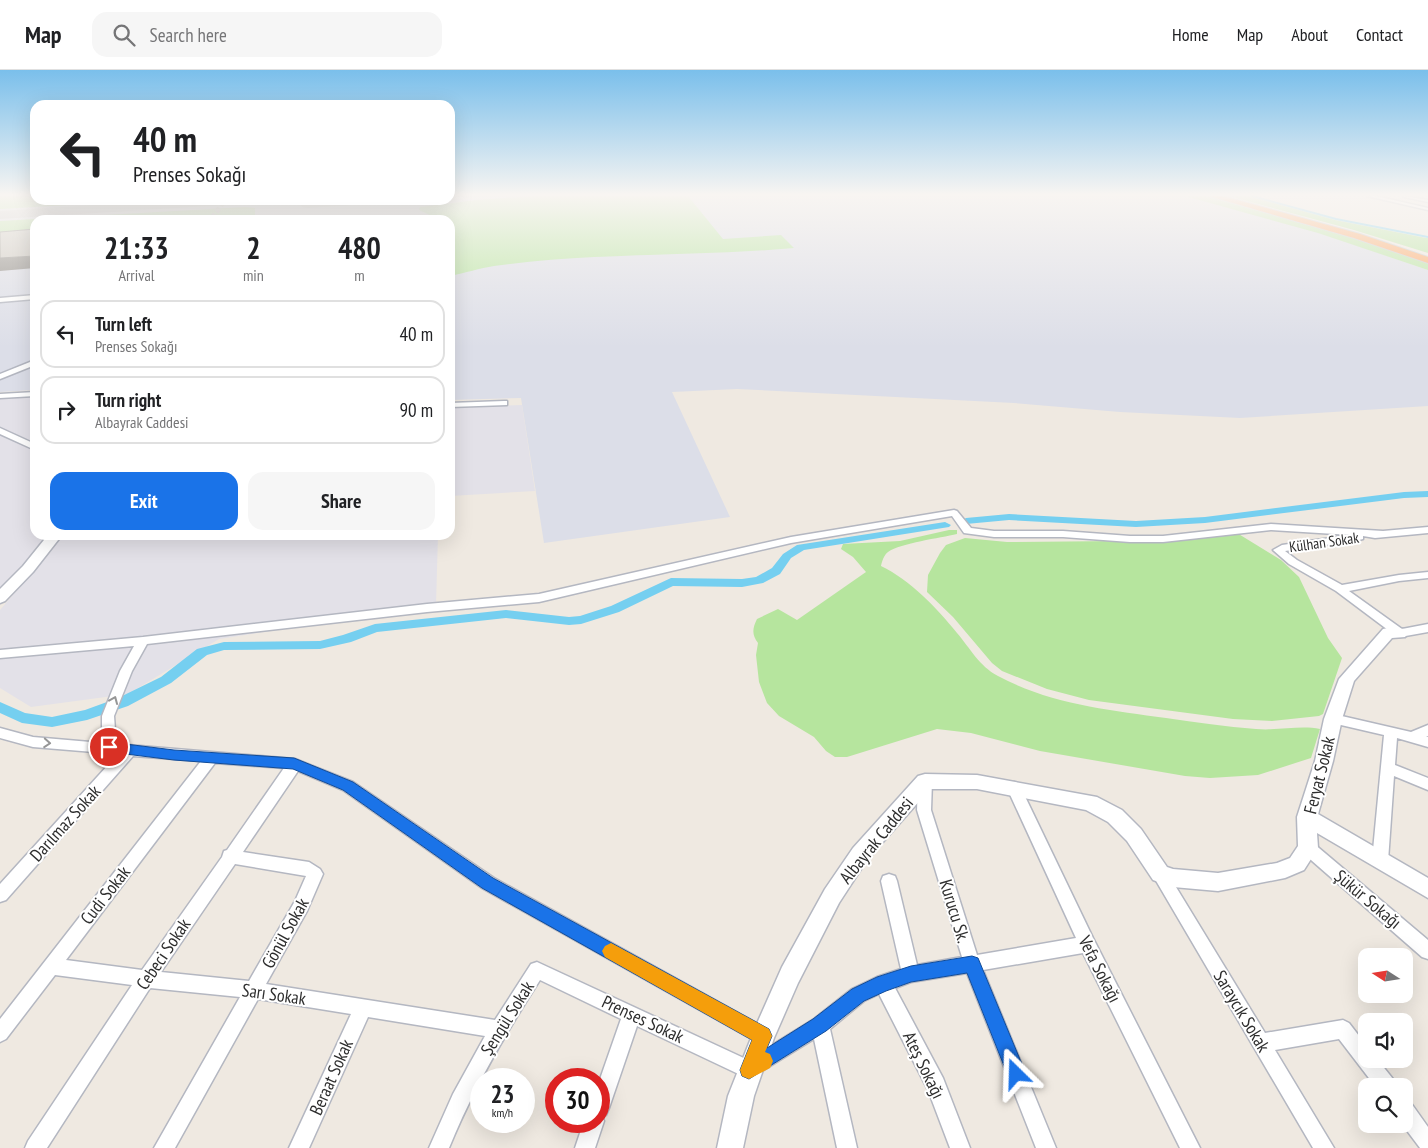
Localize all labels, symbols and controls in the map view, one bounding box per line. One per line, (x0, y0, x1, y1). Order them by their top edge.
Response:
search box (92, 12, 442, 57)
text: Map (25, 19, 62, 50)
icon: search (110, 21, 138, 49)
text: Search here (150, 23, 227, 47)
text: Home (1172, 23, 1209, 46)
text: Map (1237, 23, 1263, 46)
text: About (1291, 23, 1328, 46)
text: Contact (1356, 23, 1403, 46)
text: 40 m (133, 116, 197, 162)
icon: left (50, 120, 115, 185)
text: Prenses Sokağı (133, 160, 246, 188)
text: 21:33 (104, 228, 169, 267)
text: 2 (246, 228, 261, 267)
text: 480 (338, 228, 381, 267)
text: Arrival (118, 265, 155, 285)
text: min (243, 265, 264, 285)
text: m (354, 265, 365, 285)
text: Turn left (95, 312, 152, 336)
icon: left (52, 320, 80, 348)
text: 40 m (400, 322, 433, 346)
text: Prenses Sokağı (95, 336, 177, 356)
text: Turn right (95, 388, 161, 412)
icon: right (52, 396, 80, 424)
text: 90 m (400, 398, 433, 422)
text: Albayrak Caddesi (95, 412, 189, 432)
button: Exit (50, 472, 238, 530)
button: Share (248, 472, 435, 530)
street label: Külhan Sokak (1288, 528, 1360, 556)
one-way arrow (108, 696, 119, 705)
pin (88, 726, 130, 768)
icon: arrive (95, 733, 123, 761)
street label: Feryat Sokak (1298, 734, 1340, 816)
one-way arrow (44, 737, 52, 748)
street label: Darılmaz Sokak (25, 780, 105, 866)
street label: Albayrak Caddesi (834, 792, 918, 888)
street label: Cudi Sokak (75, 861, 135, 929)
street label: Şükür Sokağı (1330, 864, 1406, 934)
street label: Kurucu Sk. (935, 877, 975, 945)
street label: Gönül Sokak (256, 894, 314, 972)
street label: Cebeci Sokak (131, 914, 195, 994)
street label: Vefa Sokağı (1073, 931, 1127, 1006)
north arrow (1358, 948, 1412, 1002)
map controls (1358, 948, 1413, 1133)
street label: Saraycık Sokak (1209, 966, 1275, 1056)
street label: Şengül Sokak (475, 977, 539, 1059)
street label: Sarı Sokak (241, 978, 307, 1010)
street label: Prenses Sokak (598, 990, 688, 1048)
button: sound (1358, 1013, 1413, 1068)
street label: Ateş Sokağı (898, 1028, 950, 1102)
street label: Beraat Sokak (304, 1035, 358, 1119)
position arrow (989, 1047, 1041, 1099)
speed limit sign: 30 (545, 1068, 610, 1133)
text: 23 (491, 1078, 514, 1110)
button: search (1358, 1078, 1413, 1133)
text: km/h (492, 1105, 513, 1120)

